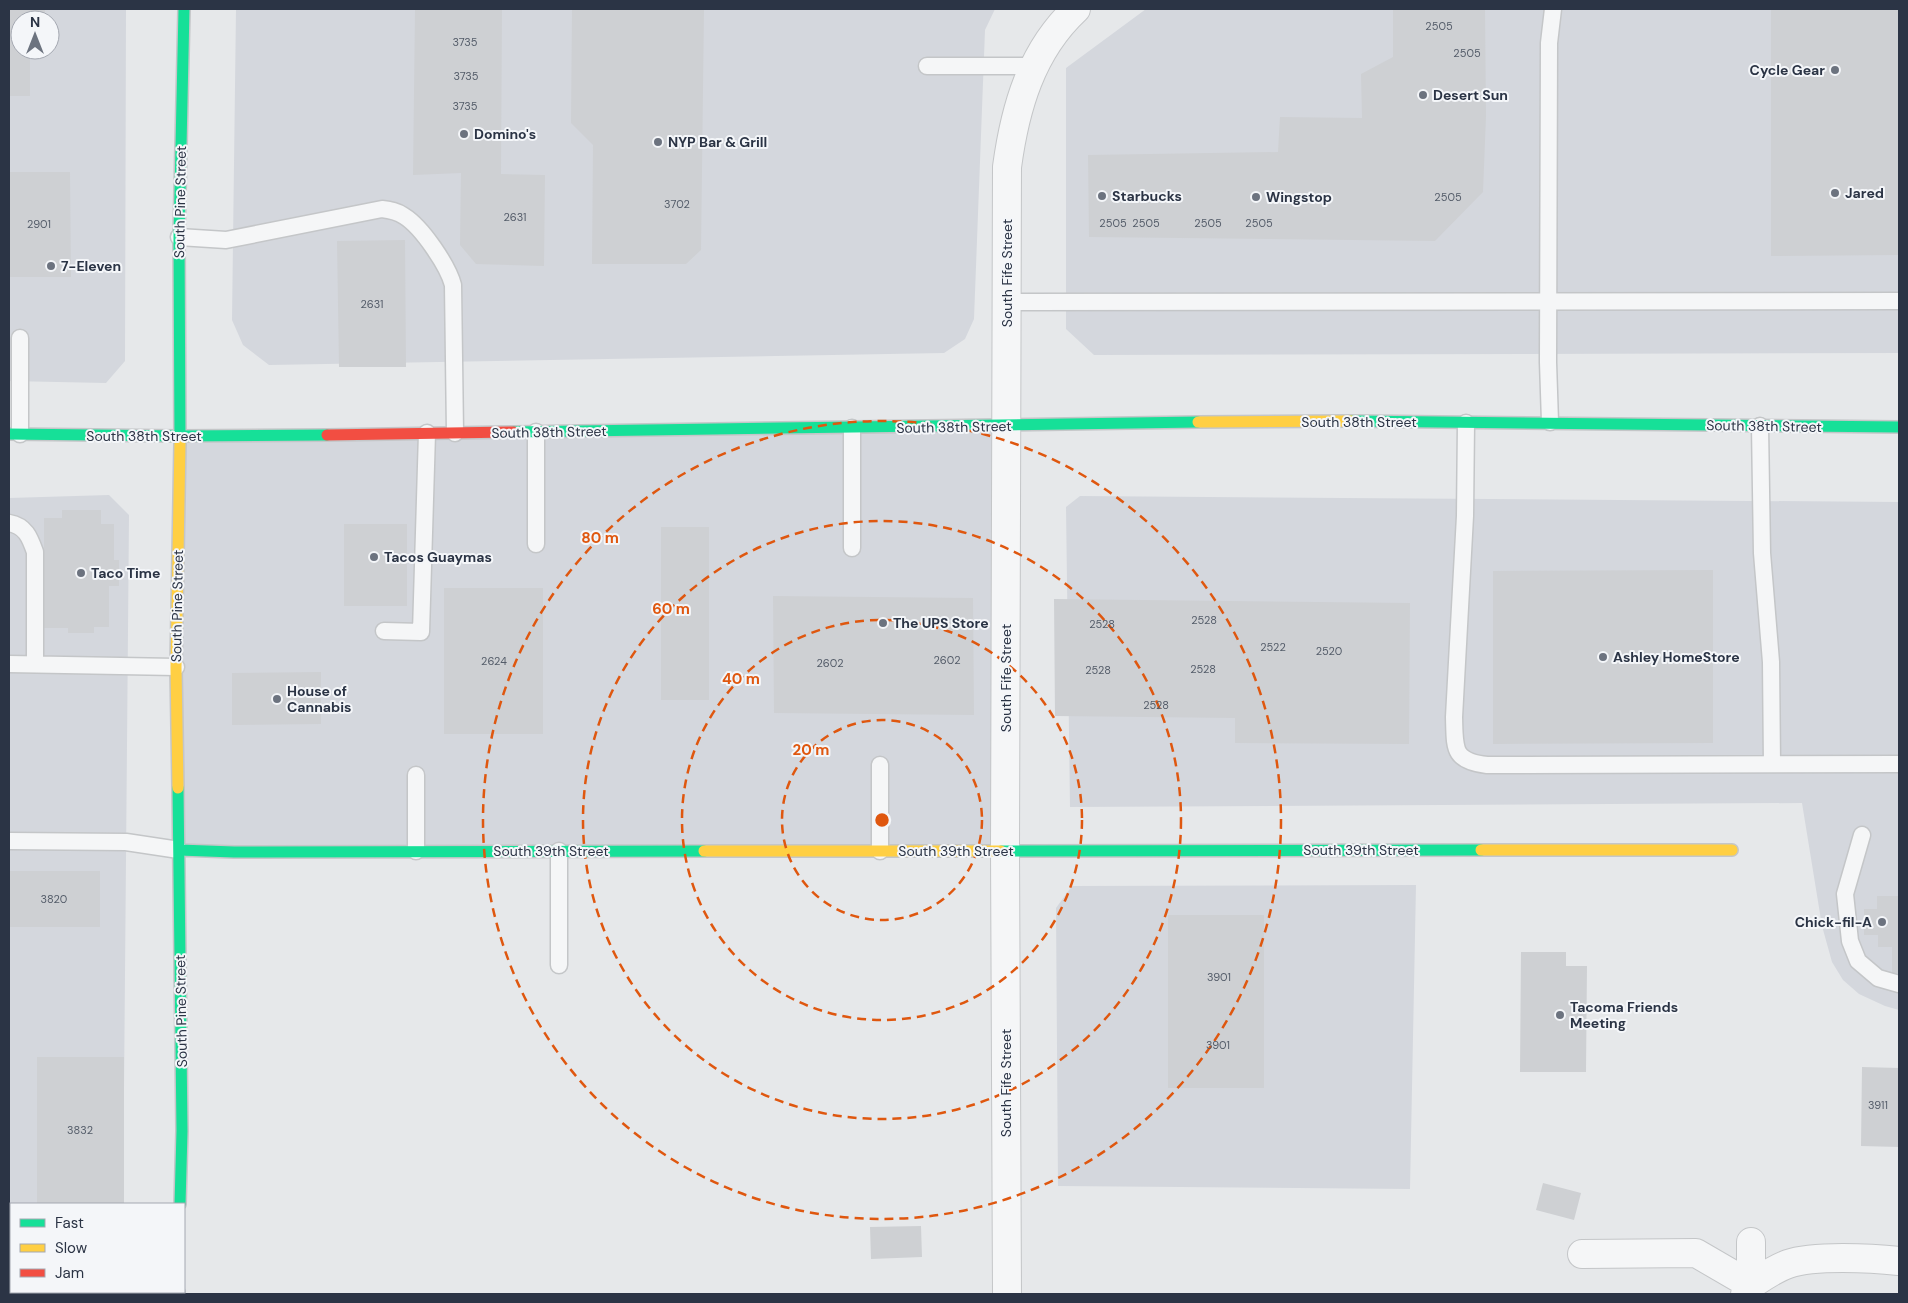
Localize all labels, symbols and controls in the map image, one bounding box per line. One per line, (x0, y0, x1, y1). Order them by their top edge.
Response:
north arrow (10, 10, 60, 60)
text: N (30, 13, 40, 31)
house number: 2505 (1425, 19, 1453, 33)
house number: 3735 (452, 35, 478, 49)
house number: 2505 (1453, 46, 1481, 60)
place label: Cycle Gear (1750, 61, 1825, 79)
marker: Cycle Gear (1829, 64, 1841, 76)
house number: 3735 (453, 69, 479, 83)
place label: Desert Sun (1433, 86, 1508, 104)
marker: Desert Sun (1417, 89, 1429, 101)
house number: 3735 (452, 99, 478, 113)
place label: Domino's (474, 125, 536, 143)
marker: Domino's (458, 128, 470, 140)
place label: NYP Bar & Grill (668, 133, 767, 151)
marker: NYP Bar & Grill (652, 136, 664, 148)
street label: South Pine Street (170, 146, 190, 258)
place label: Jared (1845, 184, 1884, 202)
place label: Starbucks (1112, 187, 1182, 205)
marker: Jared (1829, 187, 1841, 199)
place label: Wingstop (1266, 188, 1332, 206)
marker: Starbucks (1096, 190, 1108, 202)
house number: 2505 (1434, 190, 1462, 204)
marker: Wingstop (1250, 191, 1262, 203)
house number: 3702 (664, 197, 690, 211)
house number: 2631 (504, 210, 527, 224)
house number: 2505 (1099, 216, 1127, 230)
house number: 2505 (1132, 216, 1160, 230)
house number: 2505 (1194, 216, 1222, 230)
house number: 2505 (1245, 216, 1273, 230)
house number: 2901 (27, 217, 51, 231)
street label: South Fife Street (998, 219, 1016, 327)
place label: 7-Eleven (61, 257, 121, 275)
marker: 7-Eleven (45, 260, 57, 272)
house number: 2631 (361, 297, 384, 311)
street label: South 38th Street (1301, 413, 1417, 431)
street label: South 38th Street (1706, 416, 1822, 436)
street label: South 38th Street (896, 417, 1012, 437)
street label: South 38th Street (491, 422, 607, 442)
street label: South 38th Street (86, 427, 202, 445)
text: 80 m (581, 528, 619, 548)
place label: Tacos Guaymas (384, 548, 492, 566)
street label: South Pine Street (167, 550, 187, 662)
marker: Tacos Guaymas (368, 551, 380, 563)
place label: Taco Time (91, 564, 160, 582)
marker: Taco Time (75, 567, 87, 579)
text: 60 m (652, 599, 690, 619)
house number: 2528 (1191, 613, 1217, 627)
place label: The UPS Store (893, 614, 989, 632)
marker: The UPS Store (877, 617, 889, 629)
house number: 2528 (1089, 617, 1115, 631)
street label: South Fife Street (997, 624, 1015, 732)
house number: 2522 (1260, 640, 1286, 654)
house number: 2520 (1316, 644, 1342, 658)
place label: Ashley HomeStore (1613, 648, 1740, 666)
marker: Ashley HomeStore (1597, 651, 1609, 663)
house number: 2602 (934, 653, 961, 667)
house number: 2624 (481, 654, 507, 668)
house number: 2602 (817, 656, 844, 670)
house number: 2528 (1190, 662, 1216, 676)
house number: 2528 (1085, 663, 1111, 677)
text: 40 m (722, 669, 760, 689)
place label: House of Cannabis (287, 682, 351, 716)
marker: House of Cannabis (271, 693, 283, 705)
house number: 2528 (1143, 698, 1169, 712)
text: 20 m (793, 740, 829, 760)
centre of rings (873, 811, 891, 829)
street label: South 39th Street (1303, 841, 1419, 859)
street label: South 39th Street (493, 842, 609, 860)
street label: South 39th Street (898, 842, 1014, 860)
house number: 3820 (41, 892, 67, 906)
place label: Chick-fil-A (1795, 913, 1872, 931)
marker: Chick-fil-A (1876, 916, 1888, 928)
street label: South Pine Street (171, 955, 191, 1067)
house number: 3901 (1207, 970, 1231, 984)
place label: Tacoma Friends Meeting (1570, 998, 1678, 1032)
marker: Tacoma Friends Meeting (1554, 1009, 1566, 1021)
street label: South Fife Street (997, 1029, 1015, 1137)
house number: 3901 (1206, 1038, 1230, 1052)
house number: 3911 (1868, 1098, 1888, 1112)
house number: 3832 (67, 1123, 93, 1137)
legend (10, 1203, 185, 1293)
text: Fast (55, 1213, 84, 1233)
text: Slow (55, 1238, 88, 1258)
text: Jam (55, 1263, 84, 1283)

